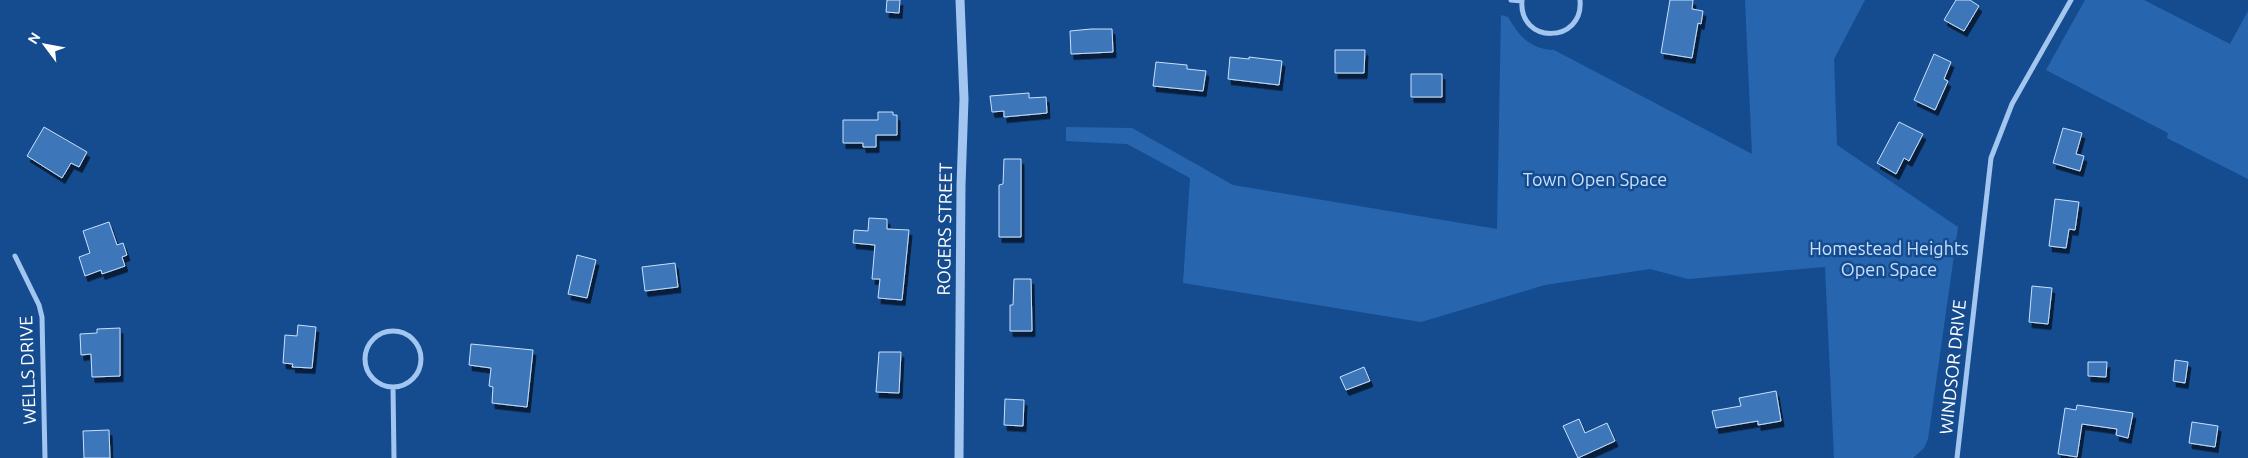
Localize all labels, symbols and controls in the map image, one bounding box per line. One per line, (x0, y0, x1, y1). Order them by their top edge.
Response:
north arrow (20, 20, 70, 70)
text: N (24, 29, 44, 47)
street label: ROGERS STREET (933, 162, 955, 296)
park label: Town Open Space (1523, 169, 1667, 189)
park label: Homestead Heights Open Space (1809, 238, 1969, 279)
street label: WINDSOR DRIVE (1935, 298, 1969, 435)
street label: WELLS DRIVE (15, 315, 39, 425)

